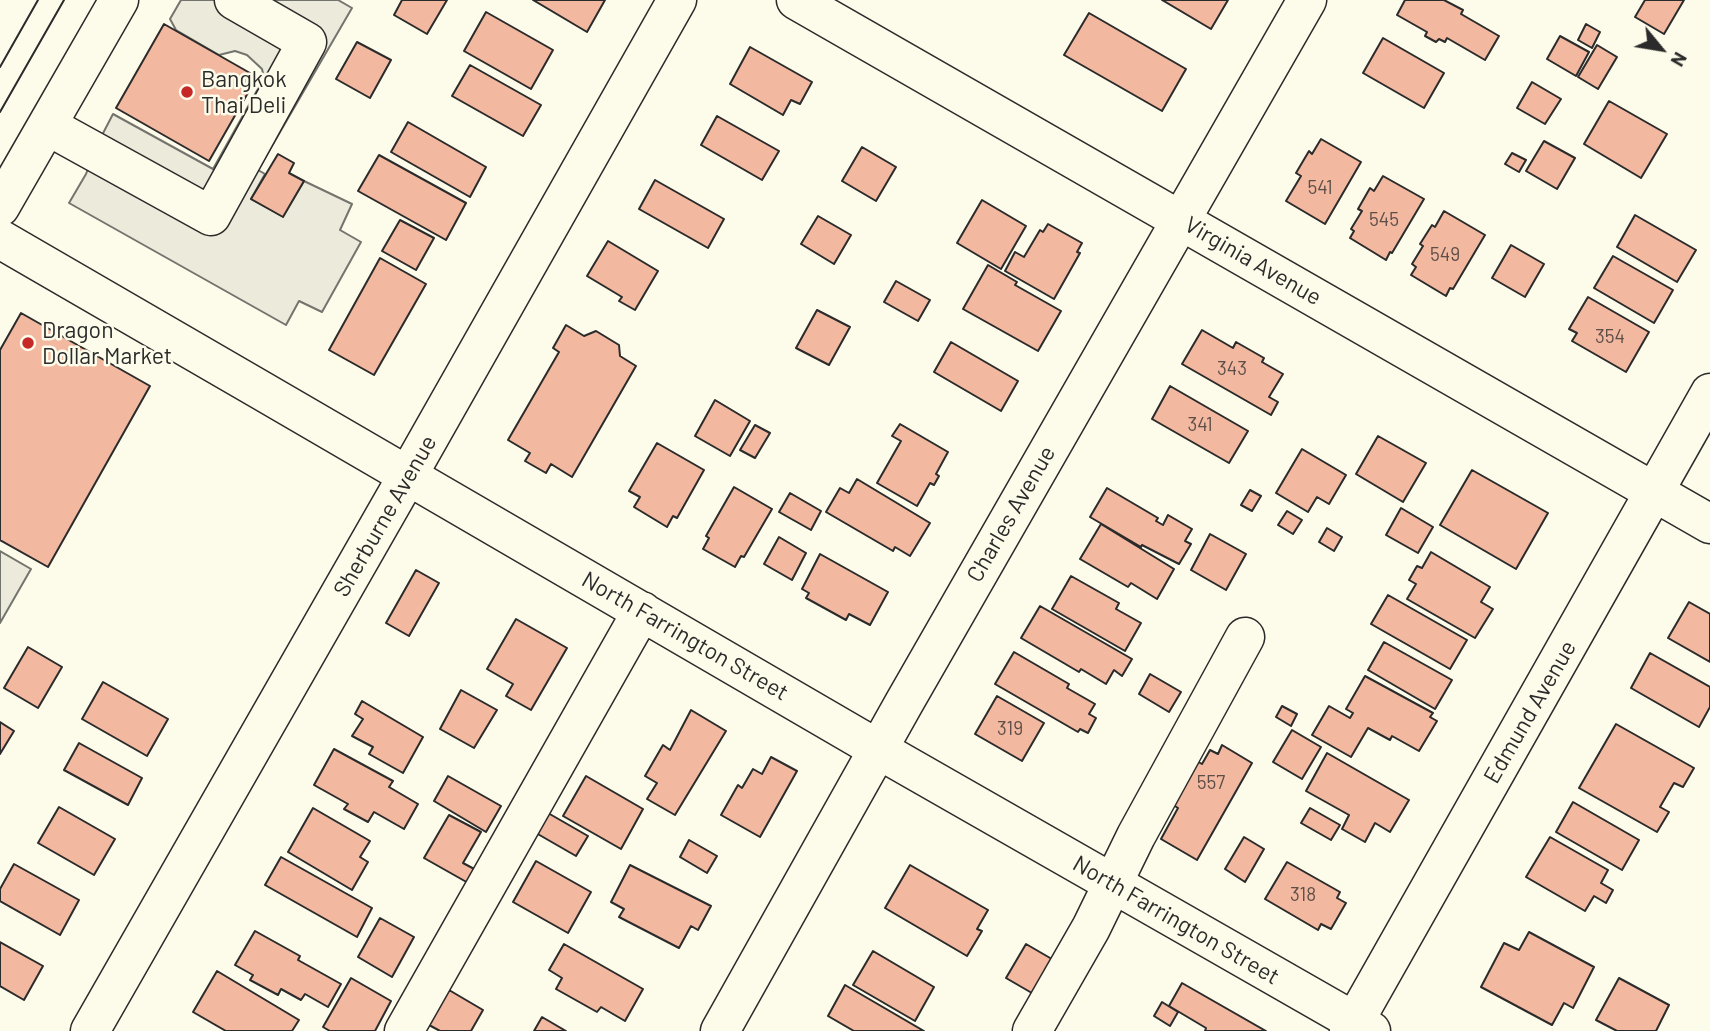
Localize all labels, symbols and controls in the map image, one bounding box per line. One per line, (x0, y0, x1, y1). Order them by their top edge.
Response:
north arrow (1626, 14, 1696, 84)
text: N (1667, 49, 1693, 71)
place label: Bangkok Thai Deli (201, 65, 287, 119)
marker: Bangkok Thai Deli (179, 84, 195, 100)
house number: 541 (1307, 177, 1333, 199)
house number: 545 (1369, 209, 1399, 231)
street label: Virginia Avenue (1180, 211, 1326, 311)
house number: 549 (1430, 244, 1460, 266)
place label: Dragon Dollar Market (42, 316, 172, 370)
house number: 354 (1595, 326, 1625, 348)
marker: Dragon Dollar Market (20, 335, 36, 351)
house number: 343 (1217, 358, 1247, 380)
house number: 341 (1187, 414, 1213, 436)
street label: Sherburne Avenue (328, 430, 442, 602)
street label: Charles Avenue (961, 441, 1061, 587)
street label: North Farrington Street (577, 566, 793, 706)
street label: Edmund Avenue (1478, 636, 1582, 788)
house number: 319 (997, 718, 1023, 740)
house number: 557 (1197, 772, 1225, 794)
street label: North Farrington Street (1068, 850, 1284, 990)
house number: 318 (1290, 884, 1316, 906)

